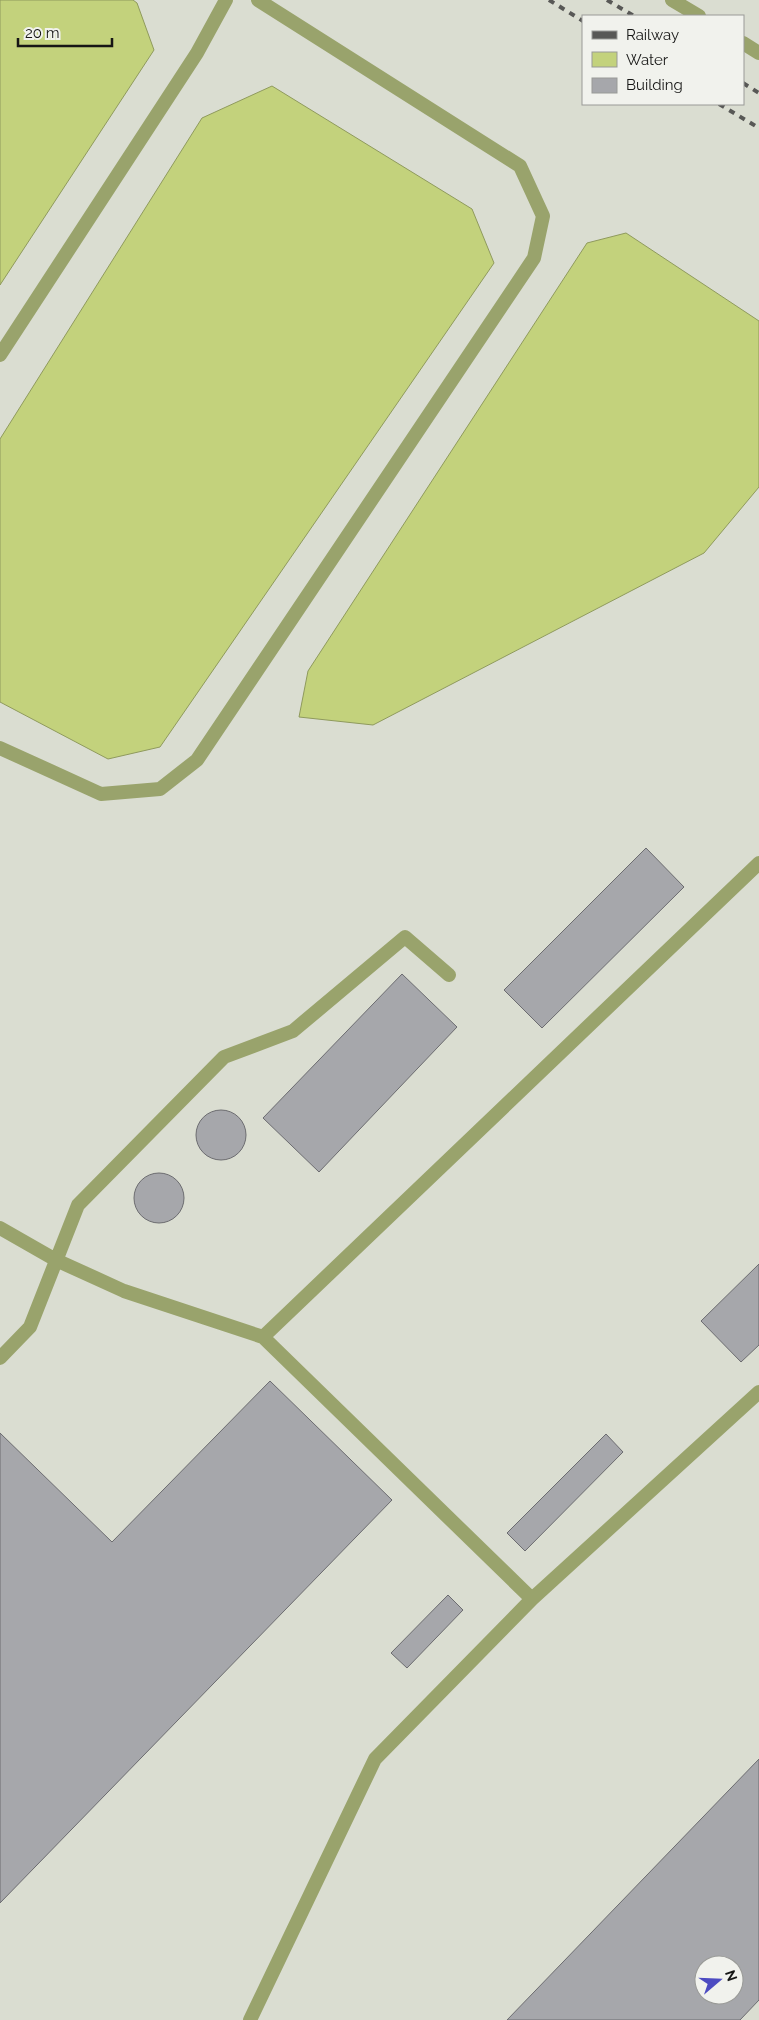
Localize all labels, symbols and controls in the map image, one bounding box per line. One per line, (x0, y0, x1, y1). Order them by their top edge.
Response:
scale bar (18, 15, 111, 47)
legend (582, 15, 744, 105)
text: 20 m (25, 24, 60, 42)
text: Railway (626, 26, 679, 44)
text: Water (626, 51, 669, 69)
text: Building (626, 76, 683, 94)
north arrow (694, 1955, 744, 2005)
text: N (722, 1968, 741, 1983)

